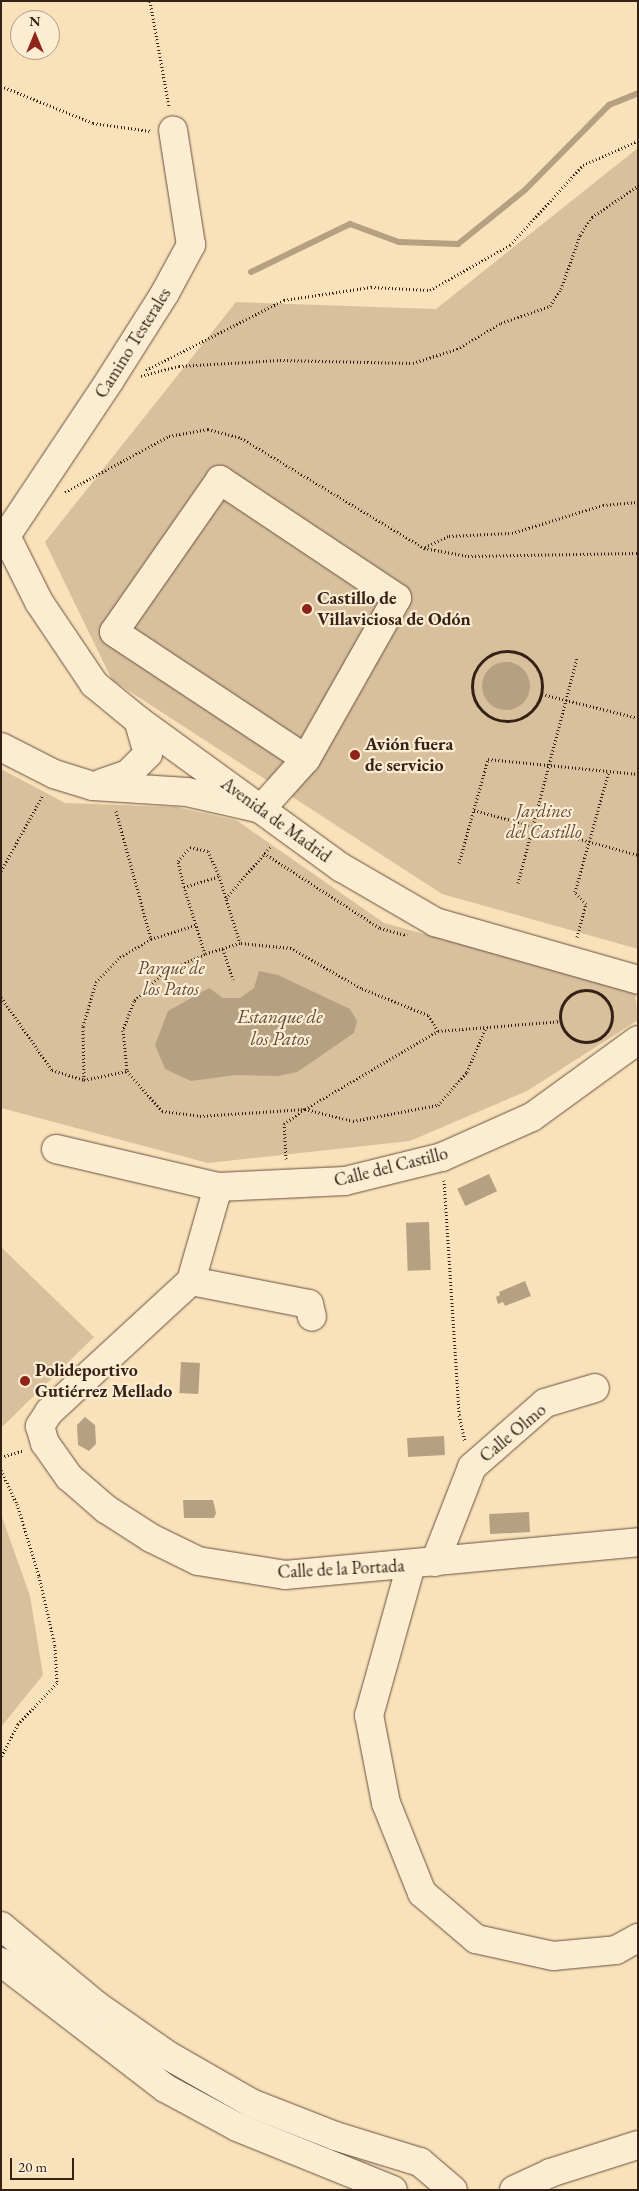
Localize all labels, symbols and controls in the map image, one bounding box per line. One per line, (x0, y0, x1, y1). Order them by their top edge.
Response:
north arrow (10, 10, 60, 60)
text: N (29, 12, 41, 30)
street label: Camino Testerales (90, 284, 176, 402)
place label: Castillo de Villaviciosa de Odón (317, 588, 471, 630)
marker: Castillo de Villaviciosa de Odón (301, 603, 313, 615)
place label: Avión fuera de servicio (365, 734, 453, 776)
marker: Avión fuera de servicio (349, 749, 361, 761)
street label: Avenida de Madrid (217, 773, 335, 867)
park label: Jardines del Castillo (506, 801, 582, 844)
park label: Parque de los Patos (137, 958, 205, 1001)
water label: Estanque de los Patos (237, 1006, 323, 1050)
street label: Calle del Castillo (332, 1142, 450, 1192)
place label: Polideportivo Gutiérrez Mellado (35, 1360, 172, 1402)
marker: Polideportivo Gutiérrez Mellado (19, 1375, 31, 1387)
street label: Calle Olmo (475, 1399, 551, 1467)
street label: Calle de la Portada (277, 1555, 405, 1583)
scale bar (12, 2148, 76, 2180)
text: 20 m (18, 2157, 47, 2176)

